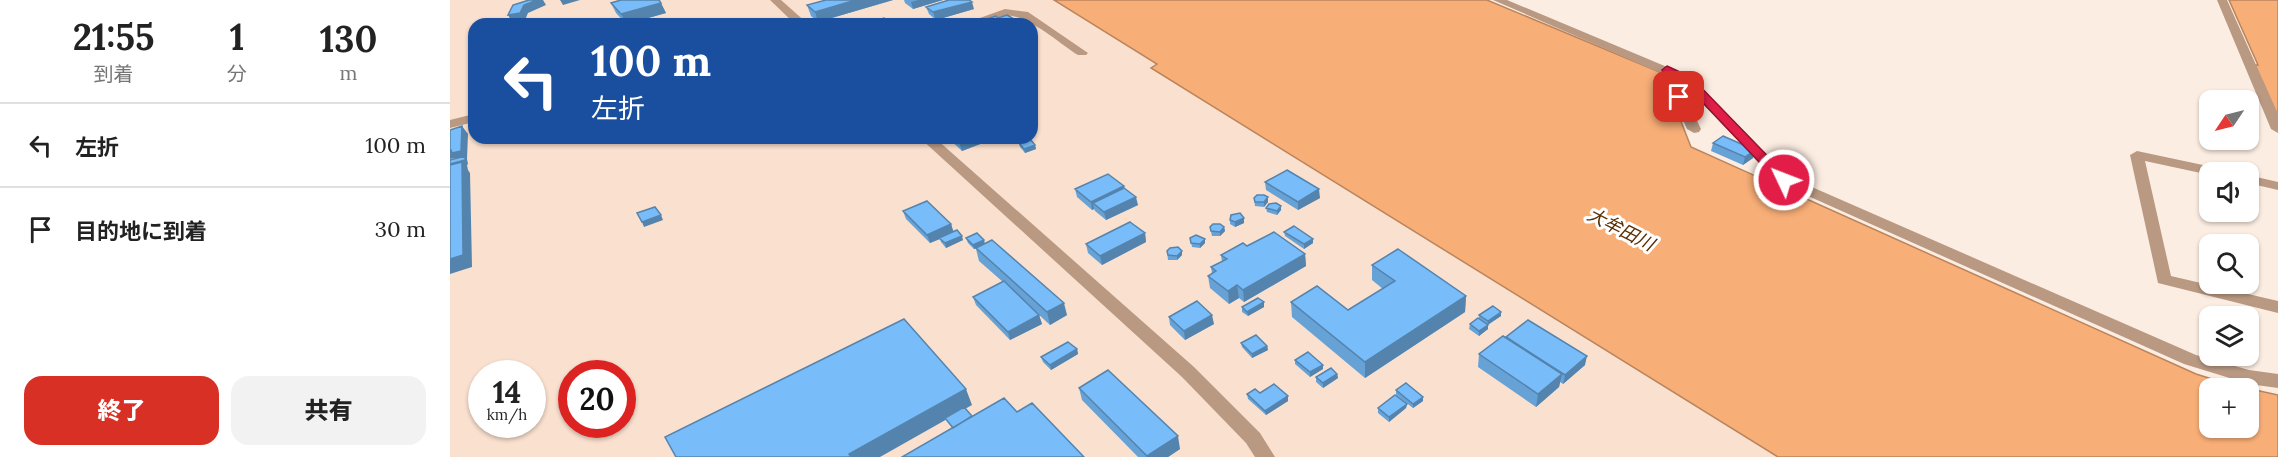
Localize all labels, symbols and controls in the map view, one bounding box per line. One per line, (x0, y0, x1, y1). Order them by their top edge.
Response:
text: 21:55 (73, 14, 154, 60)
text: 1 (230, 14, 244, 60)
text: 130 (320, 16, 377, 62)
text: 100 m (591, 34, 711, 88)
icon: left (492, 42, 570, 120)
text: m (340, 60, 357, 85)
text: 到着 (94, 61, 134, 86)
text: 分 (227, 61, 247, 86)
pin (1653, 71, 1704, 122)
icon: arrive (1662, 80, 1695, 113)
north arrow (2199, 90, 2259, 150)
map controls (2199, 90, 2259, 438)
text: 左折 (591, 91, 645, 125)
icon: left (24, 129, 57, 162)
text: 100 m (365, 131, 426, 159)
text: 左折 (75, 133, 119, 161)
position arrow (1752, 148, 1816, 212)
button: sound (2199, 162, 2259, 222)
water label: 大牟田川 (1584, 202, 1660, 256)
icon: arrive (24, 213, 57, 246)
text: 30 m (375, 215, 426, 243)
text: 目的地に到着 (75, 217, 207, 245)
button: search (2199, 234, 2259, 294)
button: layers (2199, 306, 2259, 366)
speed limit sign: 20 (558, 360, 636, 438)
text: 14 (493, 373, 521, 411)
button: 終了 (24, 376, 219, 445)
button: 共有 (231, 376, 426, 445)
button: + (2199, 378, 2259, 438)
text: km/h (487, 405, 527, 424)

